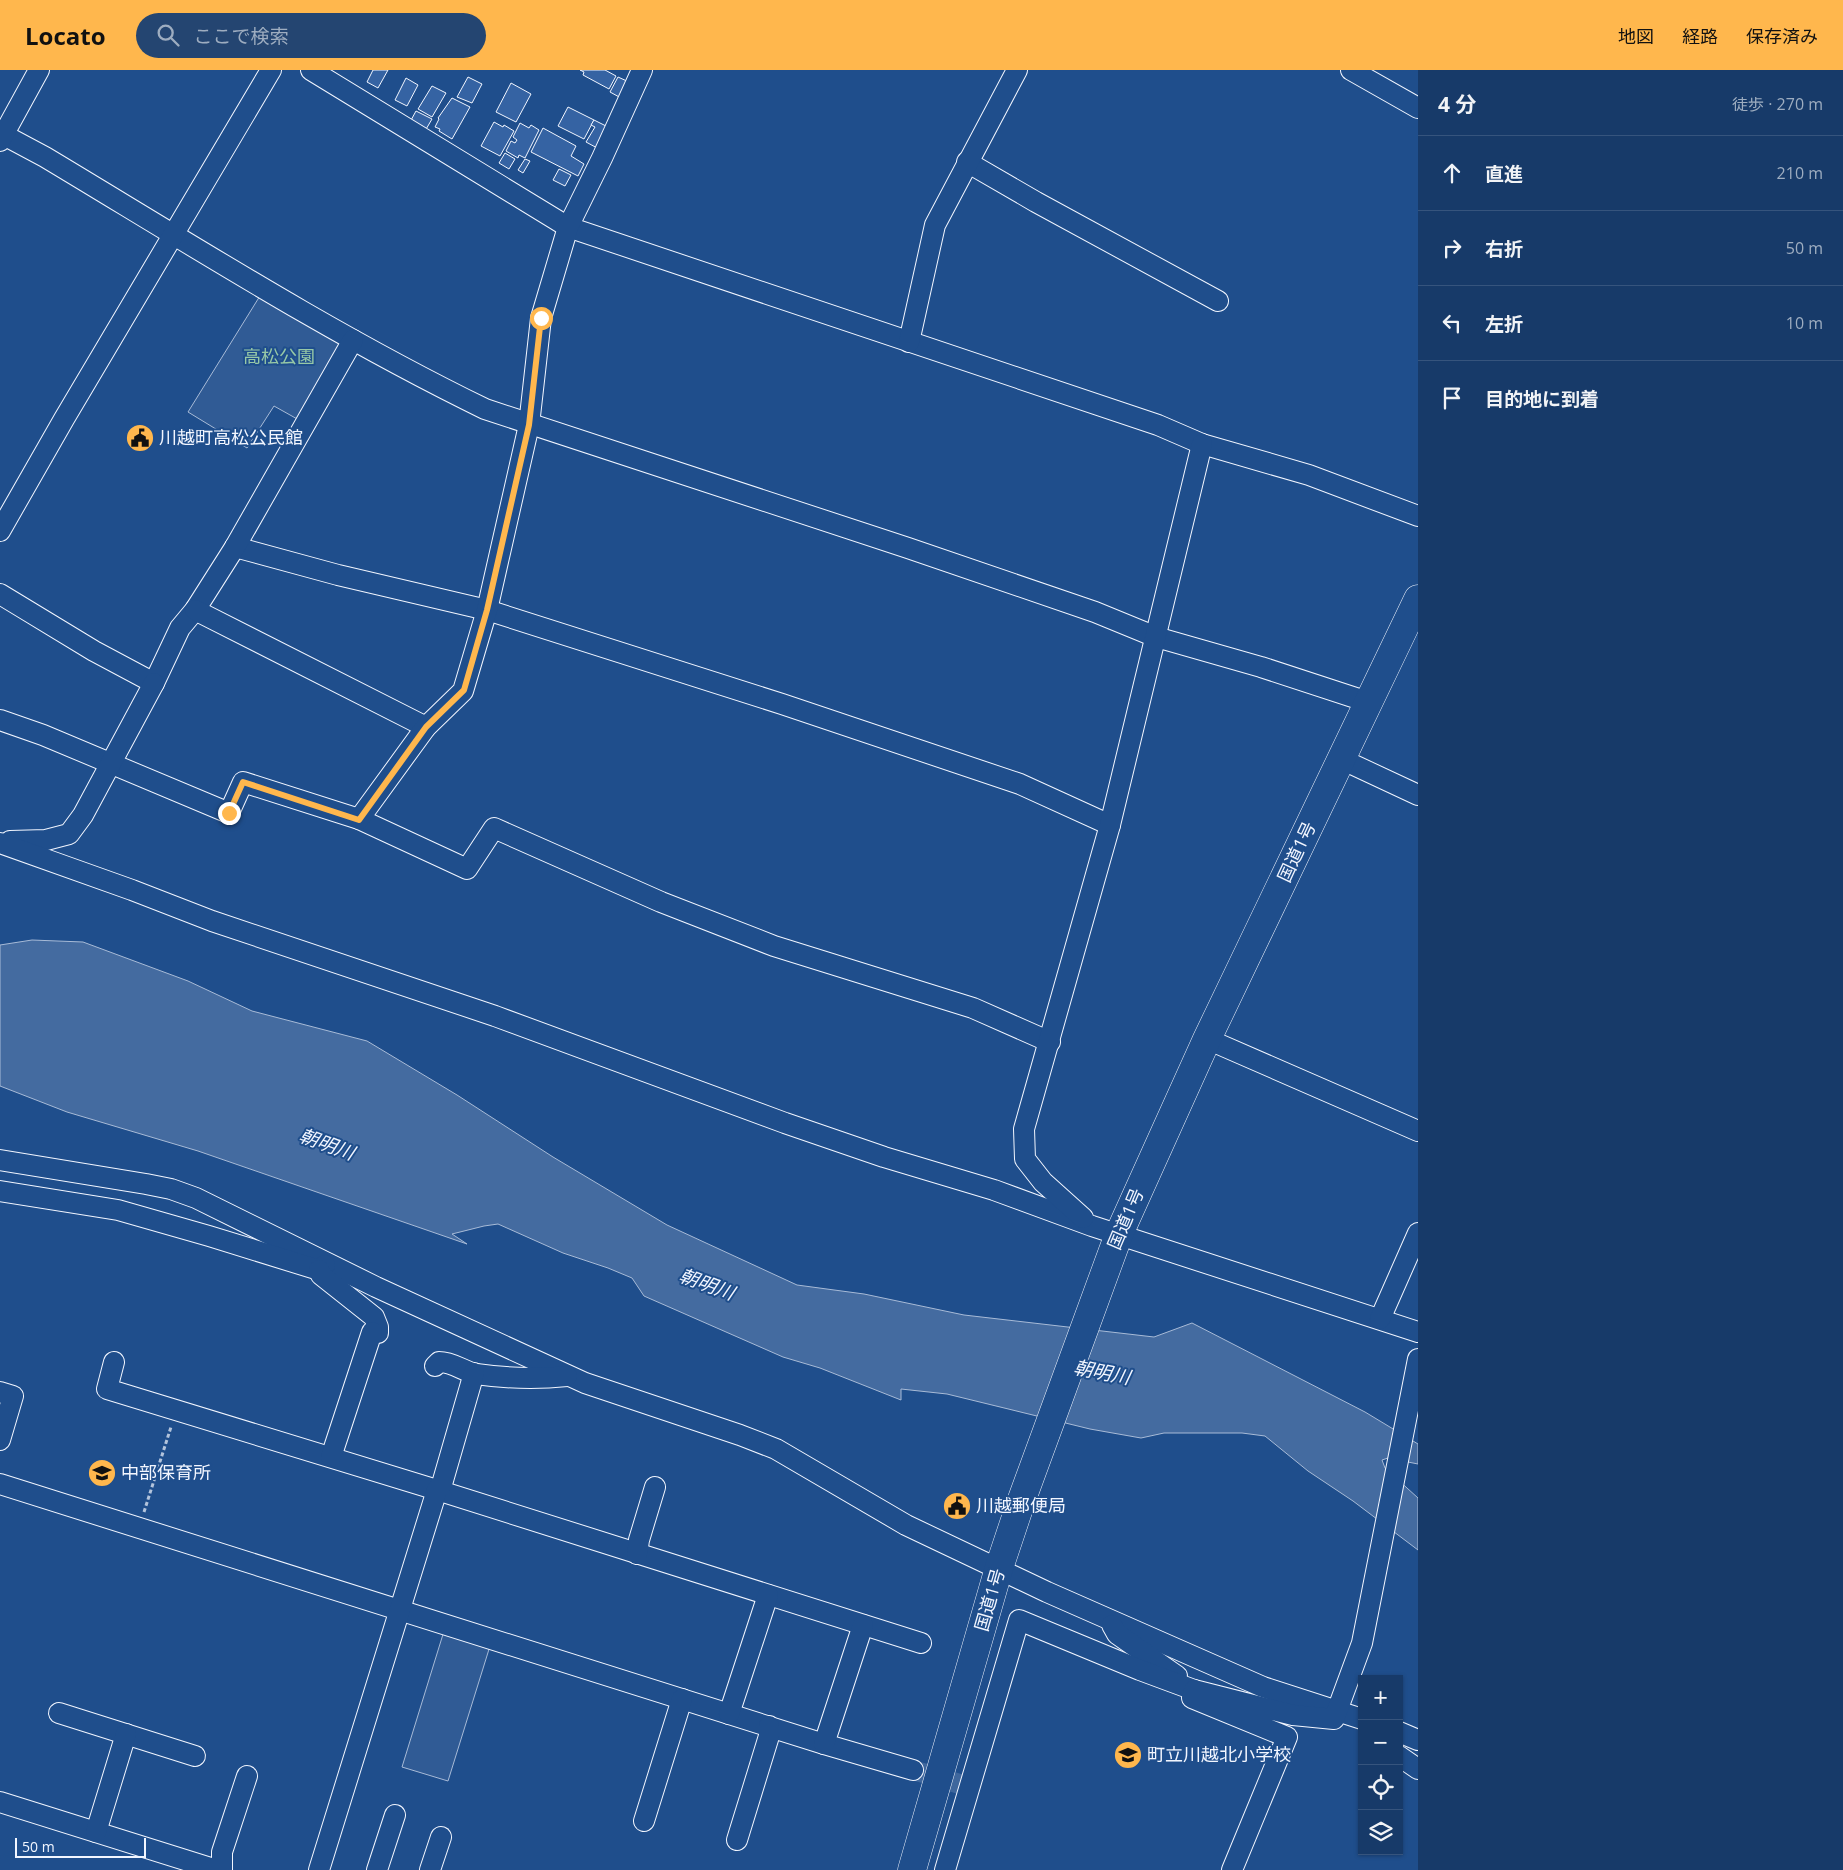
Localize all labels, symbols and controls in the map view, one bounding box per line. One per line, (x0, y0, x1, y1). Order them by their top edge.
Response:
search box (136, 13, 486, 58)
text: Locato (25, 19, 106, 52)
icon: search (154, 21, 182, 49)
text: ここで検索 (194, 23, 289, 49)
text: 地図 (1618, 24, 1654, 48)
text: 経路 (1682, 24, 1718, 48)
text: 保存済み (1746, 24, 1818, 48)
text: 4 分 (1438, 90, 1476, 118)
text: 徒歩 · 270 m (1732, 93, 1823, 115)
icon: ahead (1438, 159, 1466, 187)
text: 直進 (1485, 161, 1523, 187)
text: 210 m (1777, 162, 1823, 184)
icon: right (1438, 234, 1466, 262)
text: 右折 (1485, 236, 1523, 262)
text: 50 m (1786, 237, 1823, 259)
route start (530, 307, 553, 330)
icon: left (1438, 309, 1466, 337)
text: 左折 (1485, 311, 1523, 337)
text: 10 m (1786, 312, 1823, 334)
park label: 高松公園 (243, 344, 315, 368)
icon: arrive (1438, 384, 1466, 412)
text: 目的地に到着 (1485, 386, 1599, 412)
public building icon: 川越町高松公民館 (125, 423, 155, 453)
place label: 川越町高松公民館 (159, 425, 303, 449)
route end (218, 802, 241, 825)
street label: 国道1号 (1272, 817, 1321, 886)
water label: 朝明川 (296, 1122, 360, 1167)
street label: 国道1号 (1101, 1184, 1149, 1253)
water label: 朝明川 (676, 1262, 740, 1307)
water label: 朝明川 (1072, 1354, 1134, 1391)
school or university icon: 中部保育所 (87, 1458, 117, 1488)
place label: 中部保育所 (121, 1460, 211, 1484)
public building icon: 川越郵便局 (942, 1491, 972, 1521)
place label: 川越郵便局 (976, 1493, 1066, 1517)
street label: 国道1号 (969, 1566, 1009, 1634)
map controls (1358, 1675, 1403, 1855)
button: + (1358, 1675, 1403, 1720)
button: − (1358, 1720, 1403, 1765)
school or university icon: 町立川越北小学校 (1113, 1740, 1143, 1770)
place label: 町立川越北小学校 (1147, 1742, 1291, 1766)
button: locate (1358, 1765, 1403, 1810)
button: layers (1358, 1810, 1403, 1855)
scale bar (15, 1835, 146, 1858)
text: 50 m (22, 1837, 55, 1856)

